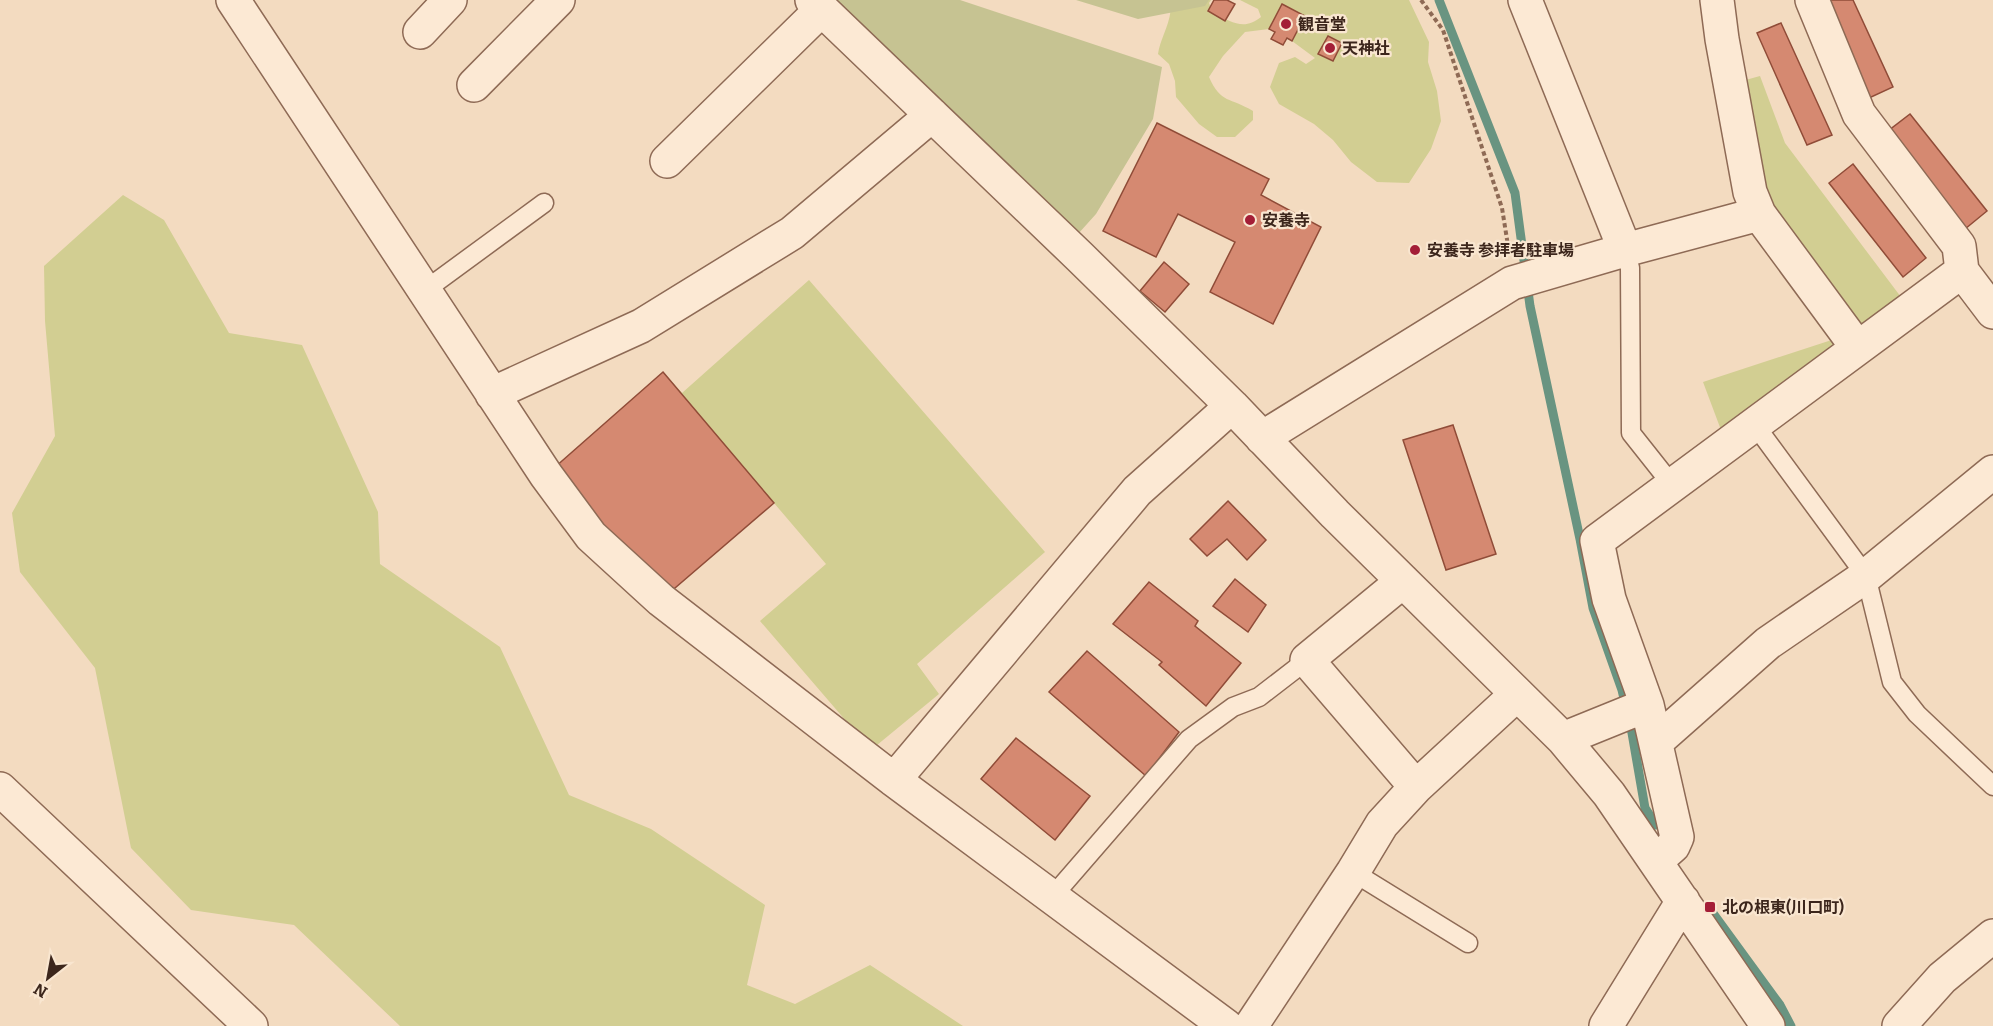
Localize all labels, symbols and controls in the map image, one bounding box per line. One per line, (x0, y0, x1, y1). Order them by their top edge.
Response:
place label: 観音堂 (1298, 15, 1346, 34)
marker: 観音堂 (1279, 17, 1293, 31)
place label: 天神社 (1342, 39, 1390, 58)
marker: 天神社 (1323, 41, 1337, 55)
place label: 安養寺 (1262, 211, 1310, 230)
marker: 安養寺 (1243, 213, 1257, 227)
place label: 安養寺 参拝者駐車場 (1427, 241, 1574, 260)
marker: 安養寺 参拝者駐車場 (1408, 243, 1422, 257)
place label: 北の根東(川口町) (1722, 898, 1844, 917)
marker: 北の根東(川口町) (1703, 900, 1717, 914)
north arrow (18, 948, 78, 1008)
text: N (30, 979, 51, 1002)

